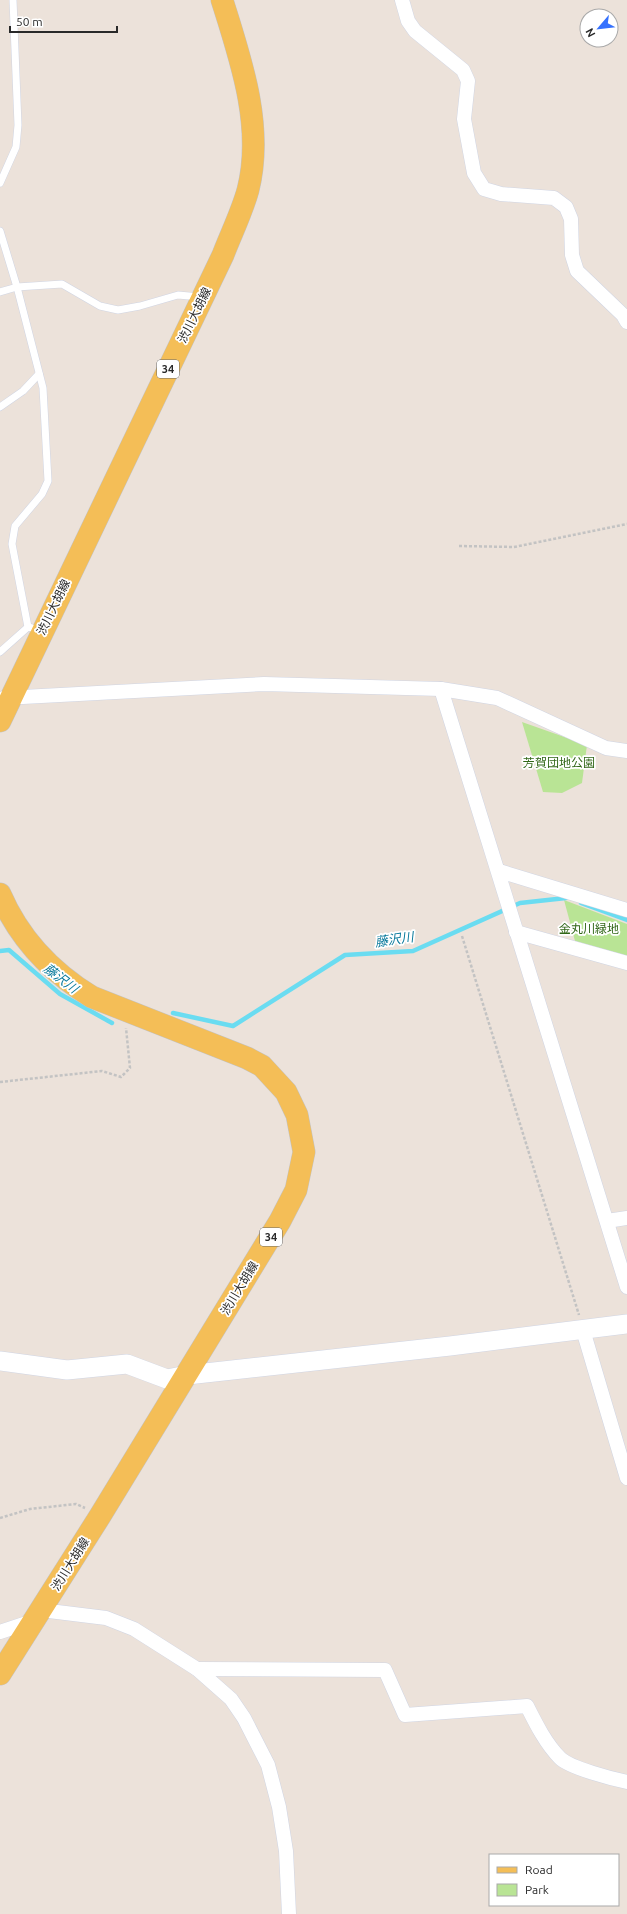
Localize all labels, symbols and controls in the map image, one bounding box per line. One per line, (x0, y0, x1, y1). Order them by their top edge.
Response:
scale bar (10, 8, 117, 34)
north arrow (579, 8, 619, 48)
text: 50 m (16, 15, 43, 28)
text: N (583, 26, 597, 39)
street label: 渋川大胡線 (175, 285, 213, 345)
road number: 34 (157, 360, 179, 378)
street label: 渋川大胡線 (34, 577, 72, 637)
park label: 芳賀団地公園 (523, 756, 595, 769)
park label: 金丸川緑地 (559, 922, 619, 935)
water label: 藤沢川 (374, 929, 416, 949)
water label: 藤沢川 (41, 961, 82, 997)
road number: 34 (260, 1228, 282, 1246)
street label: 渋川大胡線 (218, 1259, 260, 1317)
street label: 渋川大胡線 (49, 1535, 91, 1593)
legend (489, 1854, 619, 1906)
text: Road (525, 1863, 553, 1876)
text: Park (525, 1883, 549, 1896)

